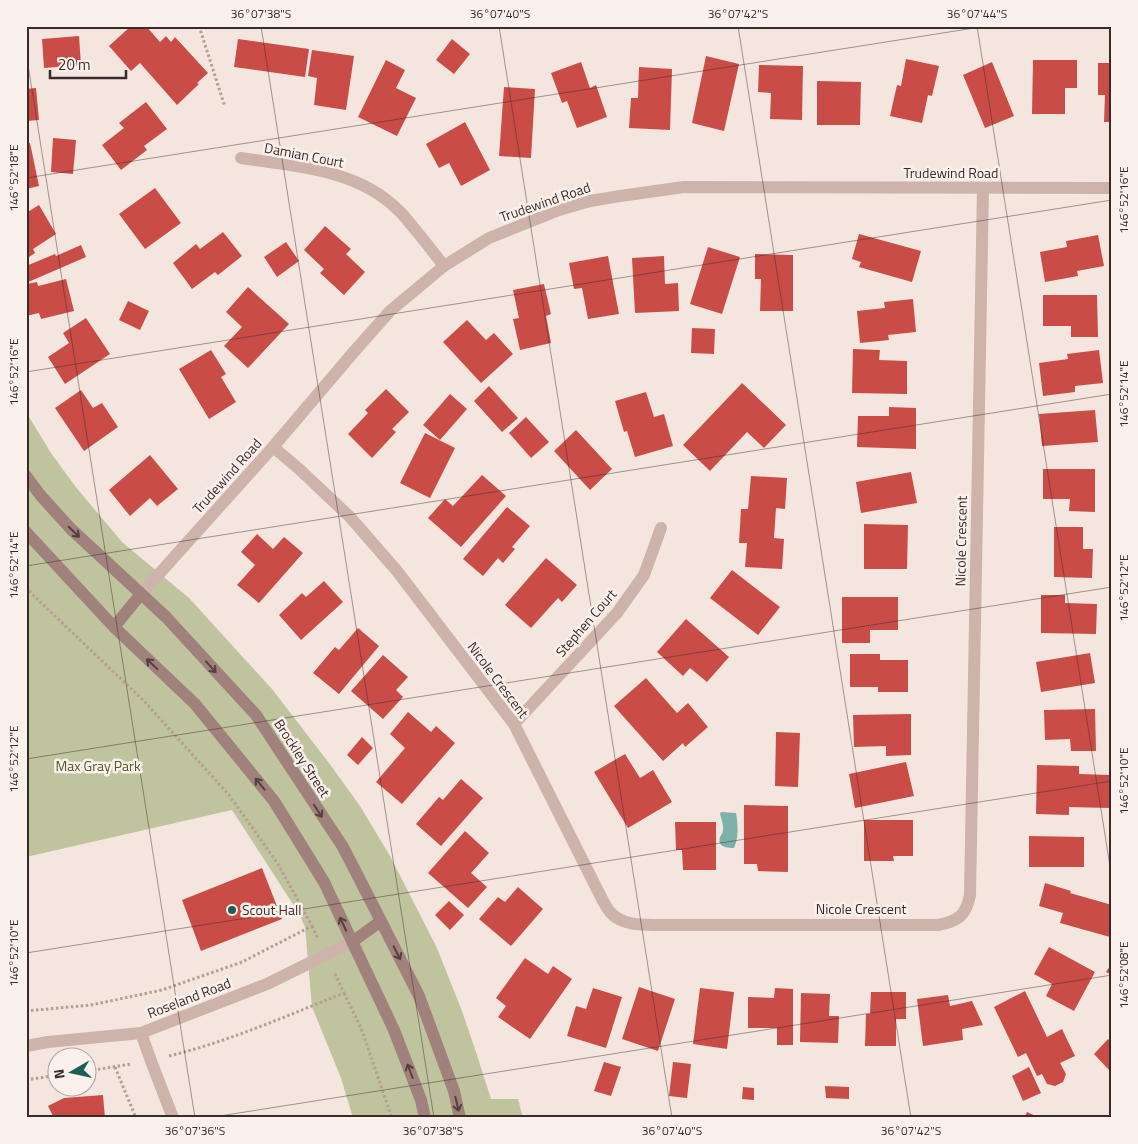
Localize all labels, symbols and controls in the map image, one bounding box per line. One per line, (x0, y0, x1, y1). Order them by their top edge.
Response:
text: 36°07'38"S (231, 4, 291, 23)
text: 36°07'40"S (470, 4, 530, 23)
text: 36°07'42"S (708, 4, 768, 23)
text: 36°07'44"S (947, 4, 1007, 23)
scale bar (50, 48, 126, 80)
text: 20 m (58, 53, 91, 76)
street label: Damian Court (263, 137, 346, 173)
text: 146°52'18"E (4, 144, 23, 212)
street label: Trudewind Road (904, 162, 998, 183)
text: 146°52'16"E (1114, 166, 1133, 234)
street label: Trudewind Road (497, 176, 593, 227)
text: 146°52'16"E (4, 338, 23, 406)
text: 146°52'14"E (1114, 360, 1133, 428)
street label: Trudewind Road (187, 433, 266, 518)
street label: Nicole Crescent (949, 495, 972, 586)
one-way arrow (68, 526, 80, 538)
text: 146°52'14"E (4, 531, 23, 599)
text: 146°52'12"E (1114, 554, 1133, 622)
street label: Stephen Court (550, 584, 621, 661)
street label: Nicole Crescent (463, 637, 534, 722)
one-way arrow (146, 658, 158, 670)
one-way arrow (205, 660, 217, 673)
street label: Brockley Street (269, 714, 336, 801)
text: 146°52'12"E (4, 725, 23, 793)
text: 146°52'10"E (1114, 747, 1133, 815)
park label: Max Gray Park (55, 755, 141, 776)
one-way arrow (255, 778, 266, 791)
one-way arrow (314, 803, 324, 817)
street label: Nicole Crescent (816, 898, 906, 919)
place label: Scout Hall (242, 899, 301, 920)
marker: Scout Hall (226, 904, 238, 916)
one-way arrow (338, 916, 348, 931)
text: 146°52'10"E (4, 919, 23, 987)
text: 146°52'08"E (1114, 941, 1133, 1009)
one-way arrow (393, 945, 402, 960)
street label: Roseland Road (144, 972, 234, 1023)
north arrow (48, 1046, 98, 1096)
one-way arrow (405, 1064, 414, 1080)
text: N (48, 1068, 70, 1081)
one-way arrow (453, 1095, 462, 1111)
text: 36°07'36"S (165, 1121, 225, 1140)
text: 36°07'38"S (403, 1121, 463, 1140)
text: 36°07'40"S (642, 1121, 702, 1140)
text: 36°07'42"S (881, 1121, 941, 1140)

